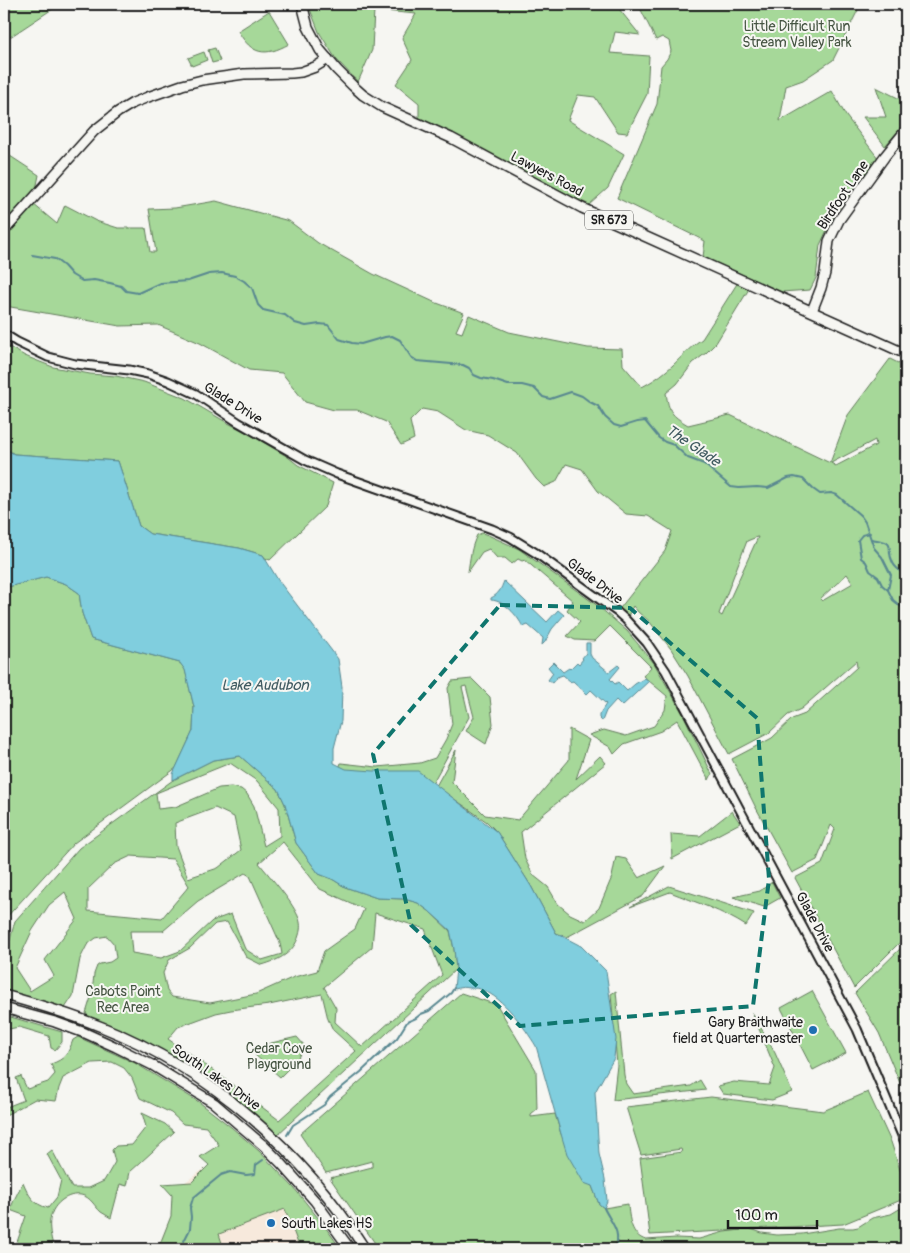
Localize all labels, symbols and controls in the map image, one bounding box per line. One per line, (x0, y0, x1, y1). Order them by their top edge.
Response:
park label: Little Difficult Run Stream Valley Park (742, 18, 852, 51)
street label: Lawyers Road (508, 148, 586, 200)
street label: Birdfoot Lane (814, 157, 872, 233)
road number: SR 673 (585, 210, 633, 230)
street label: Glade Drive (201, 378, 265, 428)
water label: The Glade (662, 421, 725, 472)
street label: Glade Drive (564, 554, 626, 608)
water label: Lake Audubon (221, 676, 310, 695)
street label: Glade Drive (792, 889, 838, 955)
park label: Cabots Point Rec Area (85, 983, 161, 1016)
place label: Gary Braithwaite field at Quartermaster (673, 1014, 803, 1047)
marker: Gary Braithwaite field at Quartermaster (807, 1024, 819, 1036)
street label: South Lakes Drive (168, 1040, 264, 1114)
park label: Cedar Cove Playground (246, 1040, 312, 1073)
scale bar (728, 1198, 816, 1230)
text: 100 m (735, 1206, 778, 1225)
place label: South Lakes HS (281, 1215, 372, 1232)
marker: South Lakes HS (265, 1217, 277, 1229)

